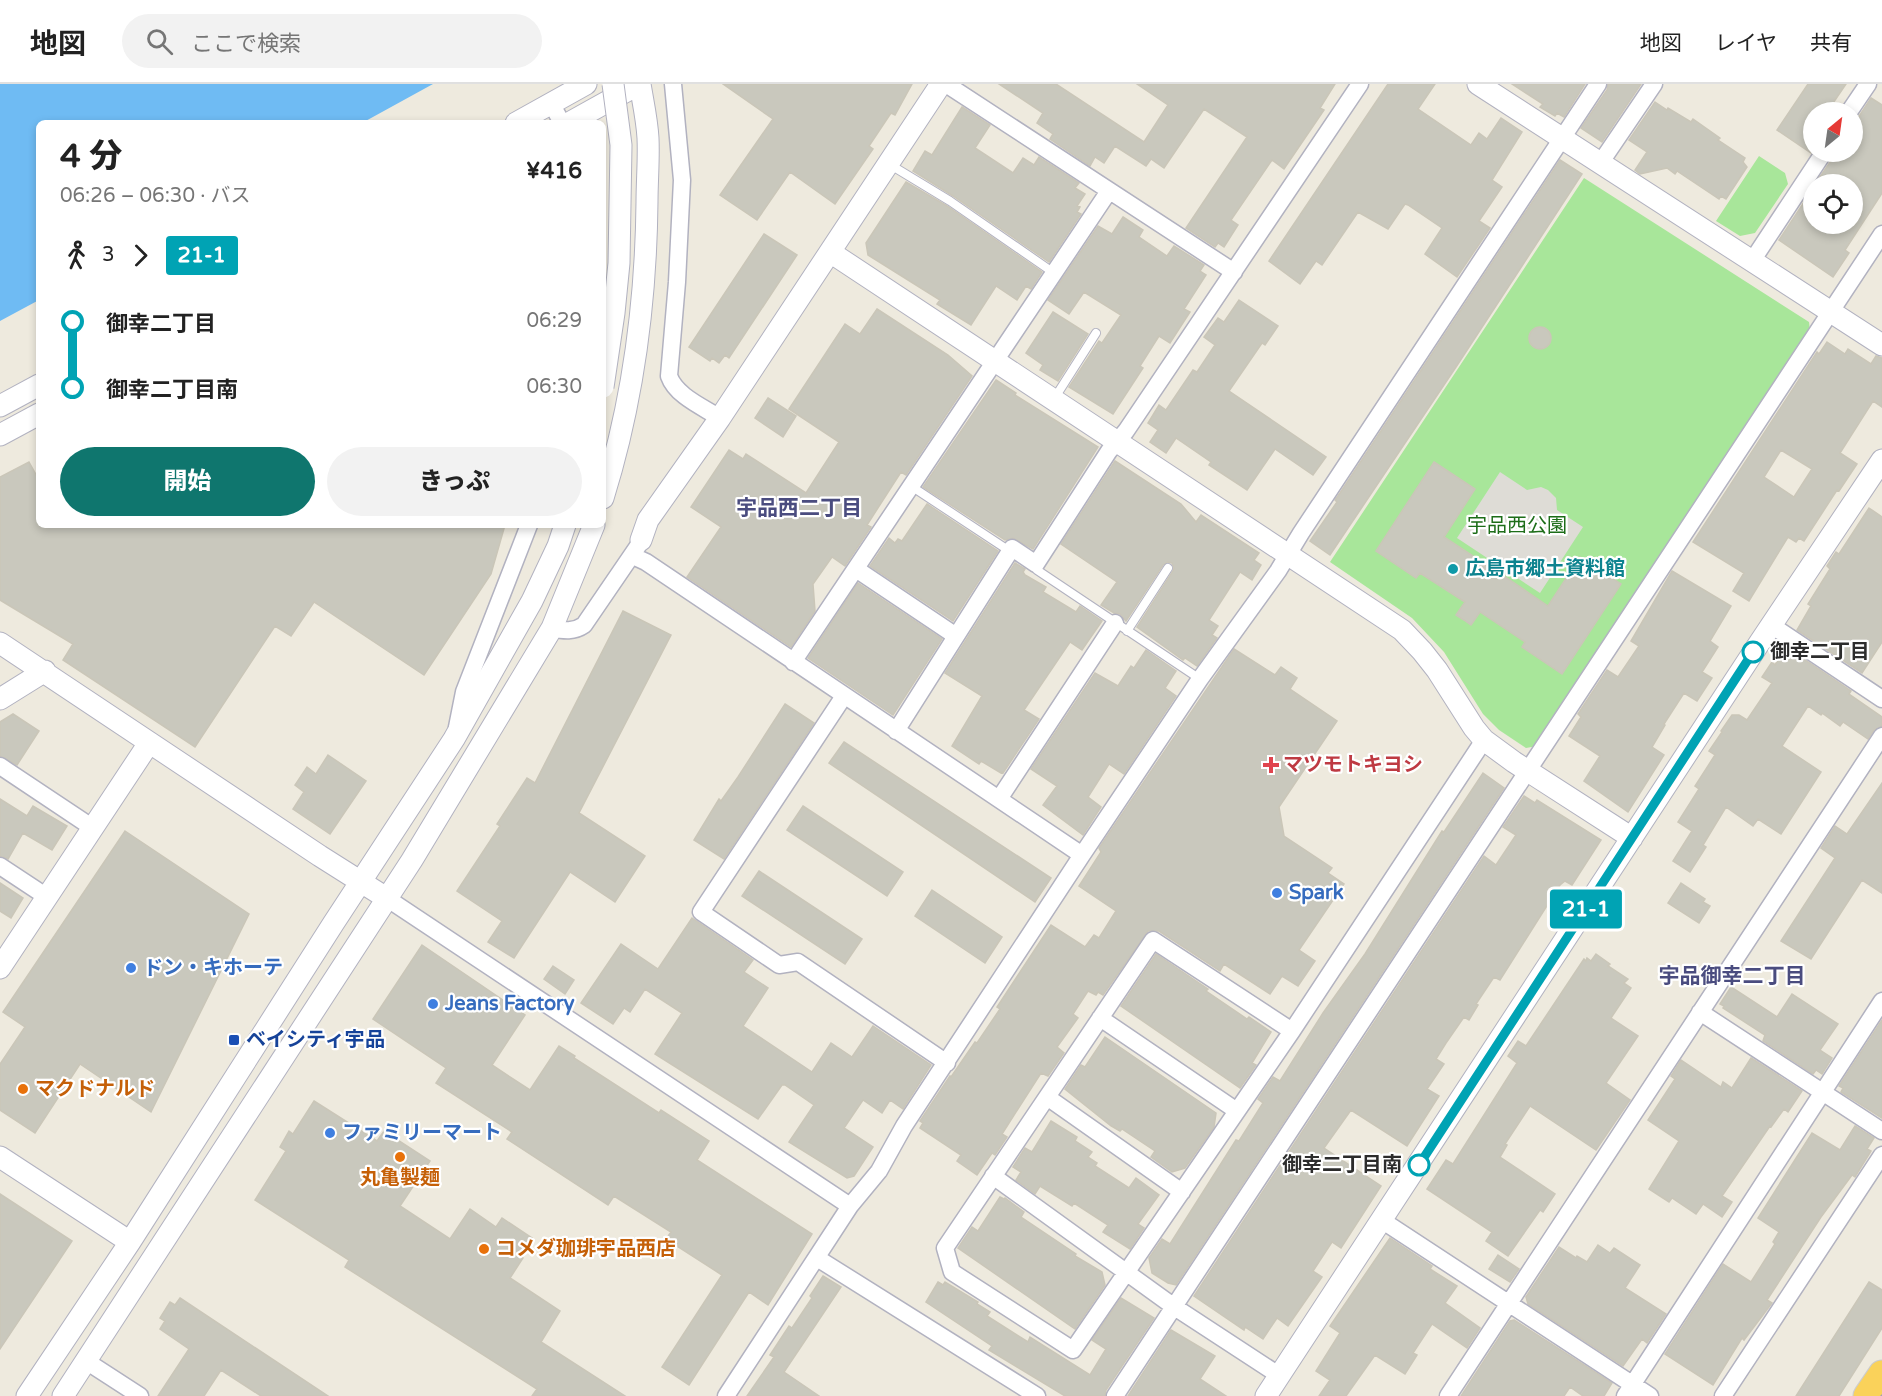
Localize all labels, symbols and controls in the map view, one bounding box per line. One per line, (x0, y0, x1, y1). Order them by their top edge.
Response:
search box (122, 14, 542, 68)
icon: search (143, 25, 176, 58)
text: 地図 (30, 27, 86, 61)
text: ここで検索 (191, 31, 301, 57)
text: 地図 (1640, 31, 1682, 56)
text: レイヤ (1715, 31, 1777, 56)
text: 共有 (1810, 31, 1852, 56)
north arrow (1803, 102, 1863, 162)
map controls (1803, 102, 1863, 234)
text: 4 分 (60, 137, 122, 176)
text: ¥416 (526, 158, 582, 184)
button: locate (1803, 174, 1863, 234)
text: 06:26 – 06:30 · バス (60, 184, 251, 208)
icon: walk (60, 239, 93, 272)
icon: forward (124, 239, 157, 272)
text: 3 (102, 243, 115, 267)
text: 21-1 (178, 243, 226, 268)
text: 06:29 (527, 309, 582, 333)
text: 御幸二丁目 (106, 311, 216, 337)
text: 06:30 (527, 375, 582, 399)
text: 御幸二丁目南 (106, 377, 238, 403)
button: 開始 (60, 447, 315, 516)
button: きっぷ (327, 447, 582, 516)
district label: 宇品西二丁目 (736, 496, 862, 521)
park label: 宇品西公園 (1467, 514, 1567, 538)
place label: 広島市郷土資料館 (1465, 557, 1625, 581)
marker: 広島市郷土資料館 (1446, 562, 1460, 576)
place label: 御幸二丁目 (1770, 640, 1870, 664)
marker: 御幸二丁目 (1742, 641, 1764, 663)
place label: マツモトキヨシ (1283, 753, 1423, 777)
marker: マツモトキヨシ (1264, 758, 1278, 772)
place label: Spark (1289, 881, 1344, 905)
marker: Spark (1270, 886, 1284, 900)
line badge: 21-1 (1544, 890, 1628, 928)
text: 21-1 (1562, 897, 1610, 922)
place label: ドン・キホーテ (143, 956, 283, 980)
marker: ドン・キホーテ (124, 961, 138, 975)
district label: 宇品御幸二丁目 (1659, 964, 1806, 989)
place label: Jeans Factory (444, 992, 575, 1016)
marker: Jeans Factory (426, 997, 440, 1011)
place label: ベイシティ宇品 (246, 1028, 385, 1052)
marker: ベイシティ宇品 (227, 1033, 241, 1047)
place label: マクドナルド (35, 1077, 155, 1101)
marker: マクドナルド (16, 1082, 30, 1096)
place label: ファミリーマート (342, 1121, 502, 1145)
marker: ファミリーマート (323, 1126, 337, 1140)
marker: 丸亀製麺 (393, 1150, 407, 1164)
place label: 御幸二丁目南 (1282, 1153, 1402, 1177)
marker: 御幸二丁目南 (1408, 1154, 1430, 1176)
place label: 丸亀製麺 (360, 1166, 440, 1190)
place label: コメダ珈琲宇品西店 (496, 1237, 676, 1261)
marker: コメダ珈琲宇品西店 (477, 1242, 491, 1256)

